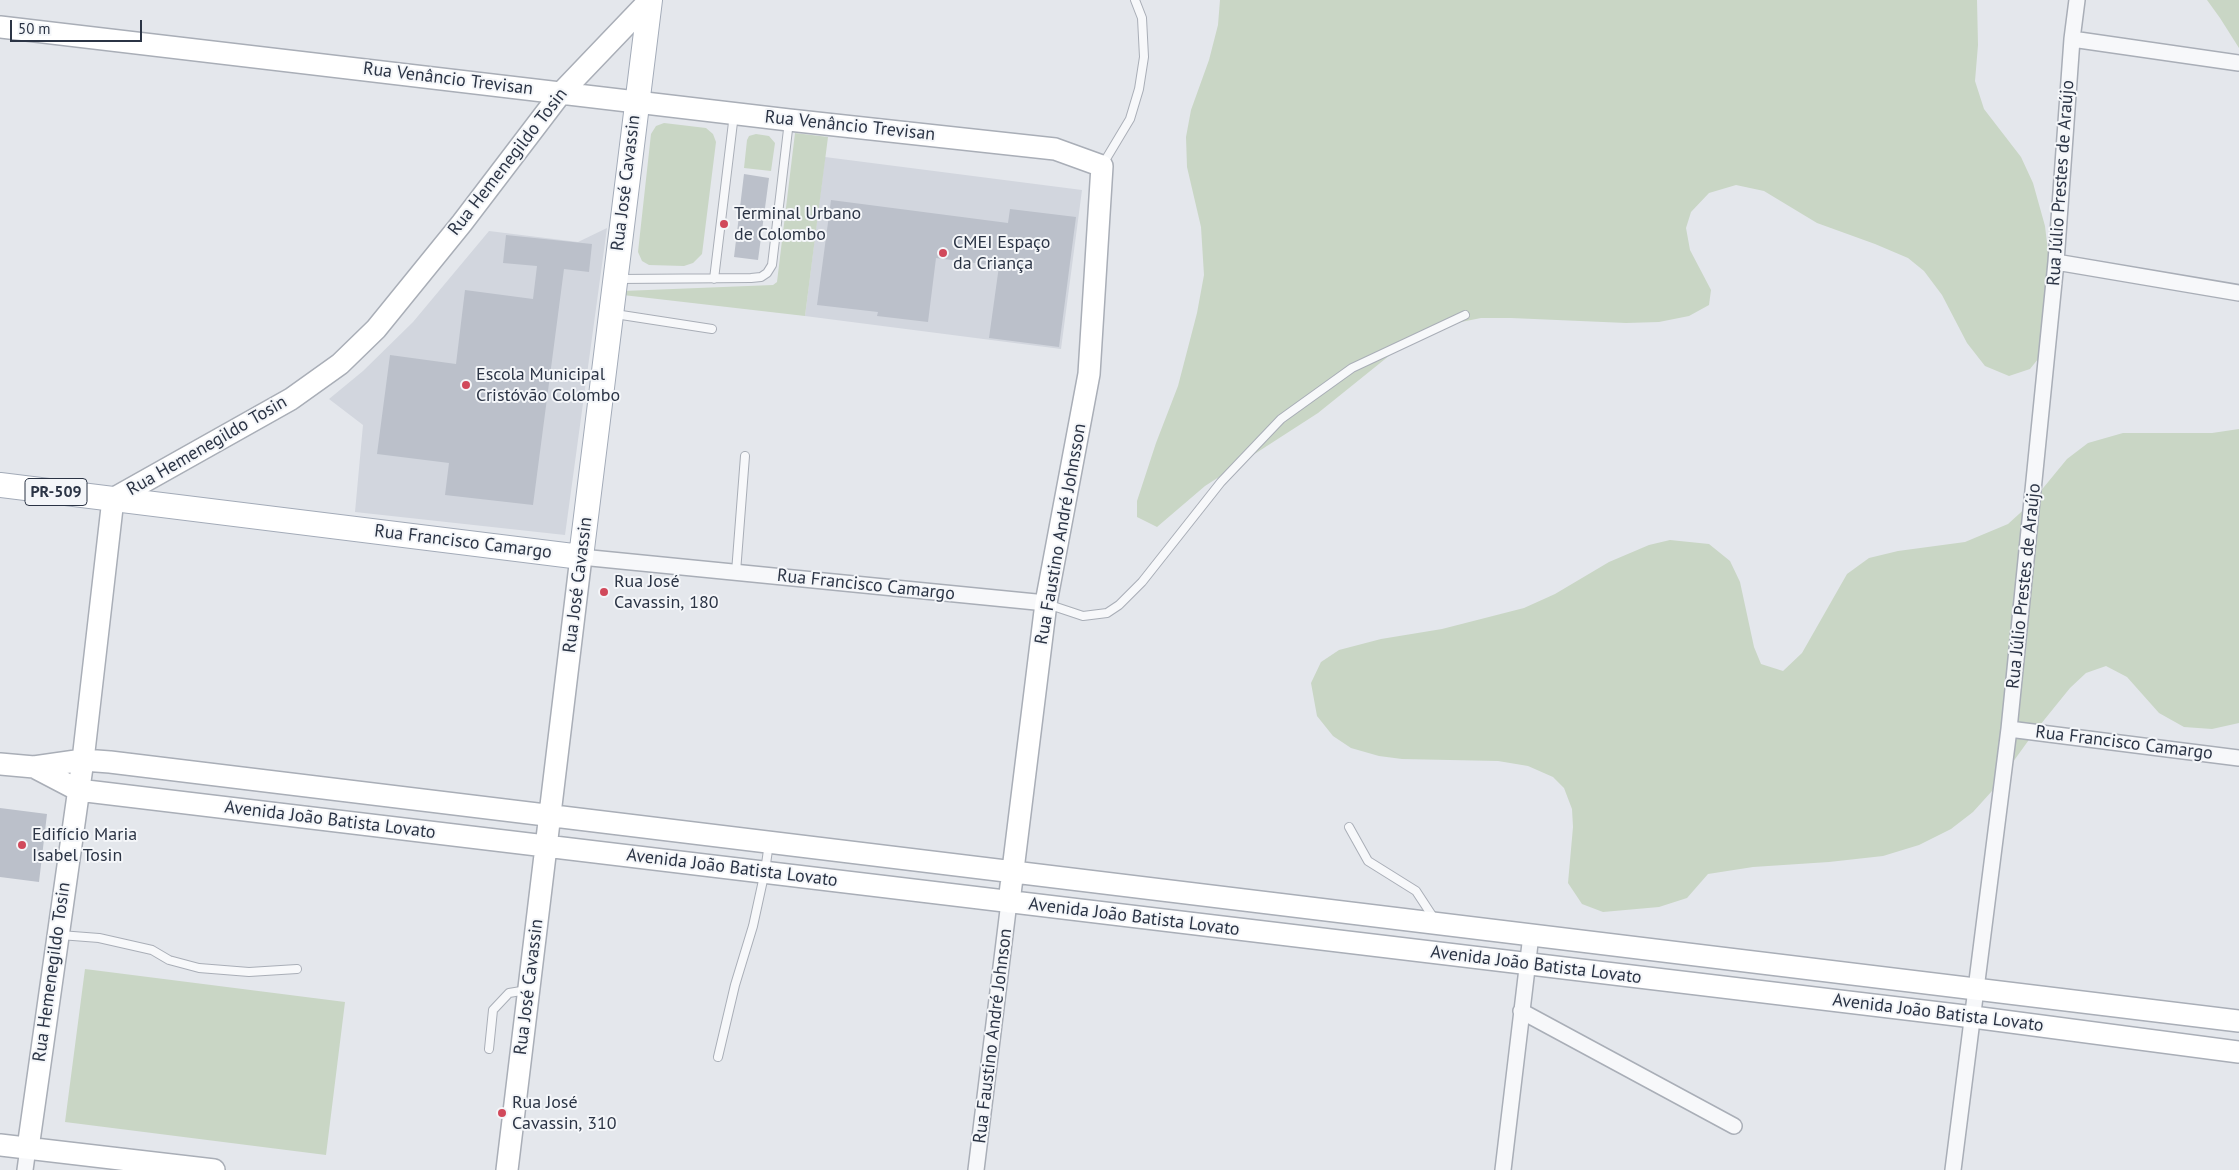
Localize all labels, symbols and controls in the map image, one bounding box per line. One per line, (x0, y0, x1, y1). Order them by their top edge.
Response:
scale bar (12, 10, 145, 42)
text: 50 m (18, 19, 51, 38)
street label: Rua Venâncio Trevisan (362, 58, 534, 100)
street label: Rua Júlio Prestes de Araújo (2043, 79, 2079, 287)
street label: Rua Hemenegildo Tosin (444, 84, 572, 240)
street label: Rua Venâncio Trevisan (764, 106, 936, 146)
street label: Rua José Cavassin (607, 114, 645, 252)
place label: Terminal Urbano de Colombo (734, 203, 861, 245)
marker: Terminal Urbano de Colombo (718, 218, 730, 230)
place label: CMEI Espaço da Criança (953, 232, 1050, 274)
marker: CMEI Espaço da Criança (937, 247, 949, 259)
place label: Escola Municipal Cristóvão Colombo (476, 364, 620, 406)
marker: Escola Municipal Cristóvão Colombo (460, 379, 472, 391)
street label: Rua Hemenegildo Tosin (123, 391, 291, 501)
street label: Rua Faustino André Johnsson (1031, 422, 1091, 646)
road number: PR-509 (25, 478, 87, 506)
street label: Rua Júlio Prestes de Araújo (2002, 482, 2046, 690)
street label: Rua José Cavassin (559, 516, 597, 654)
street label: Rua Francisco Camargo (373, 520, 553, 564)
street label: Rua Francisco Camargo (776, 565, 956, 605)
place label: Rua José Cavassin, 180 (614, 571, 719, 614)
marker: Rua José Cavassin, 180 (598, 586, 610, 598)
street label: Rua Francisco Camargo (2034, 721, 2214, 765)
street label: Avenida João Batista Lovato (223, 796, 437, 844)
place label: Edifício Maria Isabel Tosin (32, 824, 137, 866)
marker: Edifício Maria Isabel Tosin (16, 839, 28, 851)
street label: Avenida João Batista Lovato (625, 844, 839, 892)
street label: Rua Hemenegildo Tosin (29, 881, 75, 1063)
street label: Avenida João Batista Lovato (1027, 893, 1241, 941)
street label: Rua José Cavassin (510, 918, 548, 1056)
street label: Rua Faustino André Johnson (969, 927, 1017, 1145)
street label: Avenida João Batista Lovato (1429, 941, 1643, 989)
street label: Avenida João Batista Lovato (1831, 989, 2045, 1037)
place label: Rua José Cavassin, 310 (512, 1092, 617, 1134)
marker: Rua José Cavassin, 310 (496, 1107, 508, 1119)

